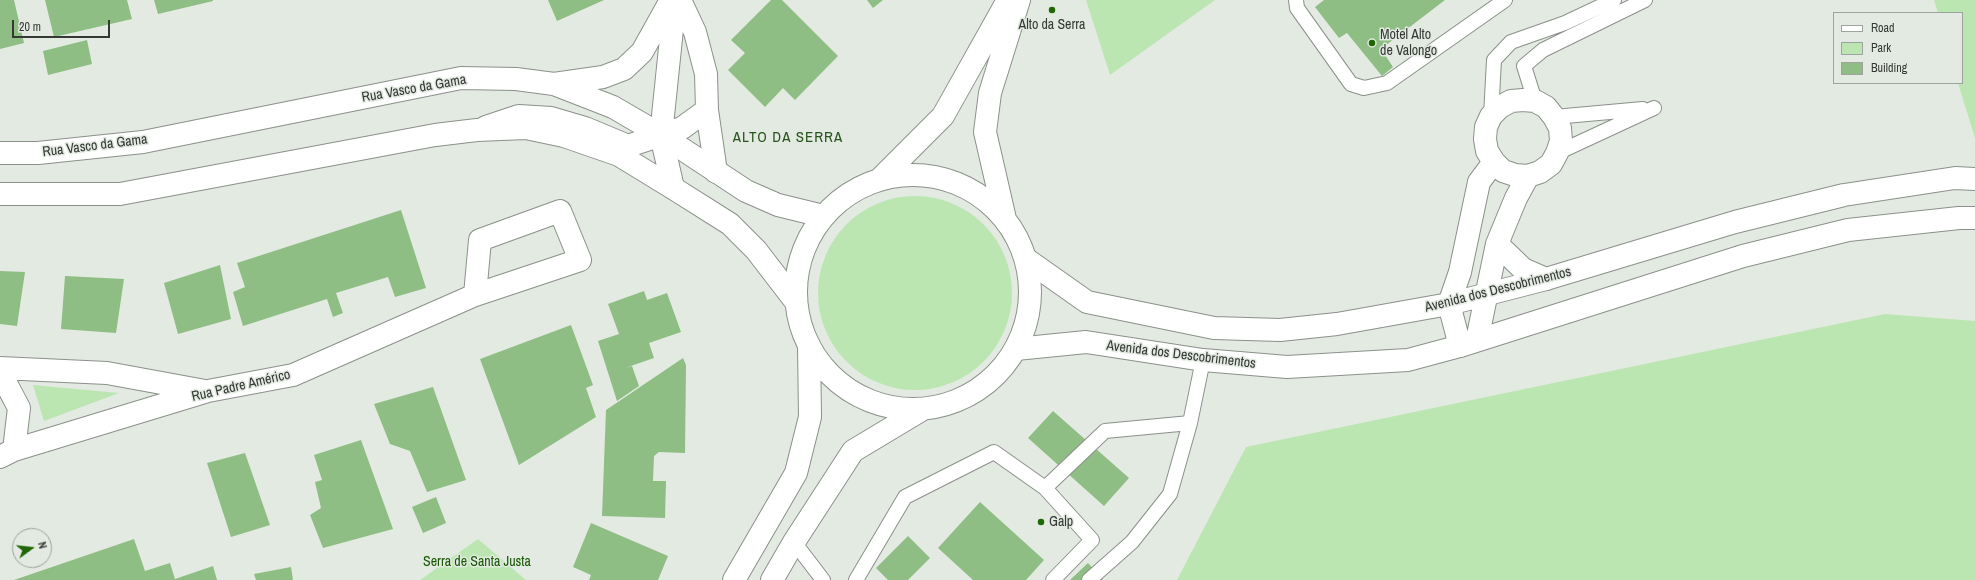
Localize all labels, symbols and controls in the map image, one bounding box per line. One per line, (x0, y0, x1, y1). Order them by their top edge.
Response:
marker: Alto da Serra (1047, 5, 1057, 15)
scale bar (14, 12, 112, 38)
legend (1833, 12, 1963, 84)
place label: Alto da Serra (1018, 17, 1086, 33)
text: 20 m (19, 19, 41, 35)
text: Road (1871, 20, 1895, 36)
place label: Motel Alto de Valongo (1380, 27, 1437, 60)
marker: Motel Alto de Valongo (1367, 38, 1377, 48)
text: Park (1871, 40, 1891, 56)
text: Building (1871, 60, 1907, 76)
street label: Rua Vasco da Gama (360, 72, 468, 106)
district label: ALTO DA SERRA (733, 129, 843, 147)
street label: Rua Vasco da Gama (42, 131, 148, 161)
street label: Avenida dos Descobrimentos (1423, 264, 1573, 316)
street label: Avenida dos Descobrimentos (1105, 337, 1257, 373)
street label: Rua Padre Américo (190, 366, 292, 406)
place label: Galp (1049, 514, 1073, 530)
marker: Galp (1036, 517, 1046, 527)
north arrow (12, 528, 52, 568)
text: N (35, 540, 50, 550)
park label: Serra de Santa Justa (423, 554, 531, 570)

